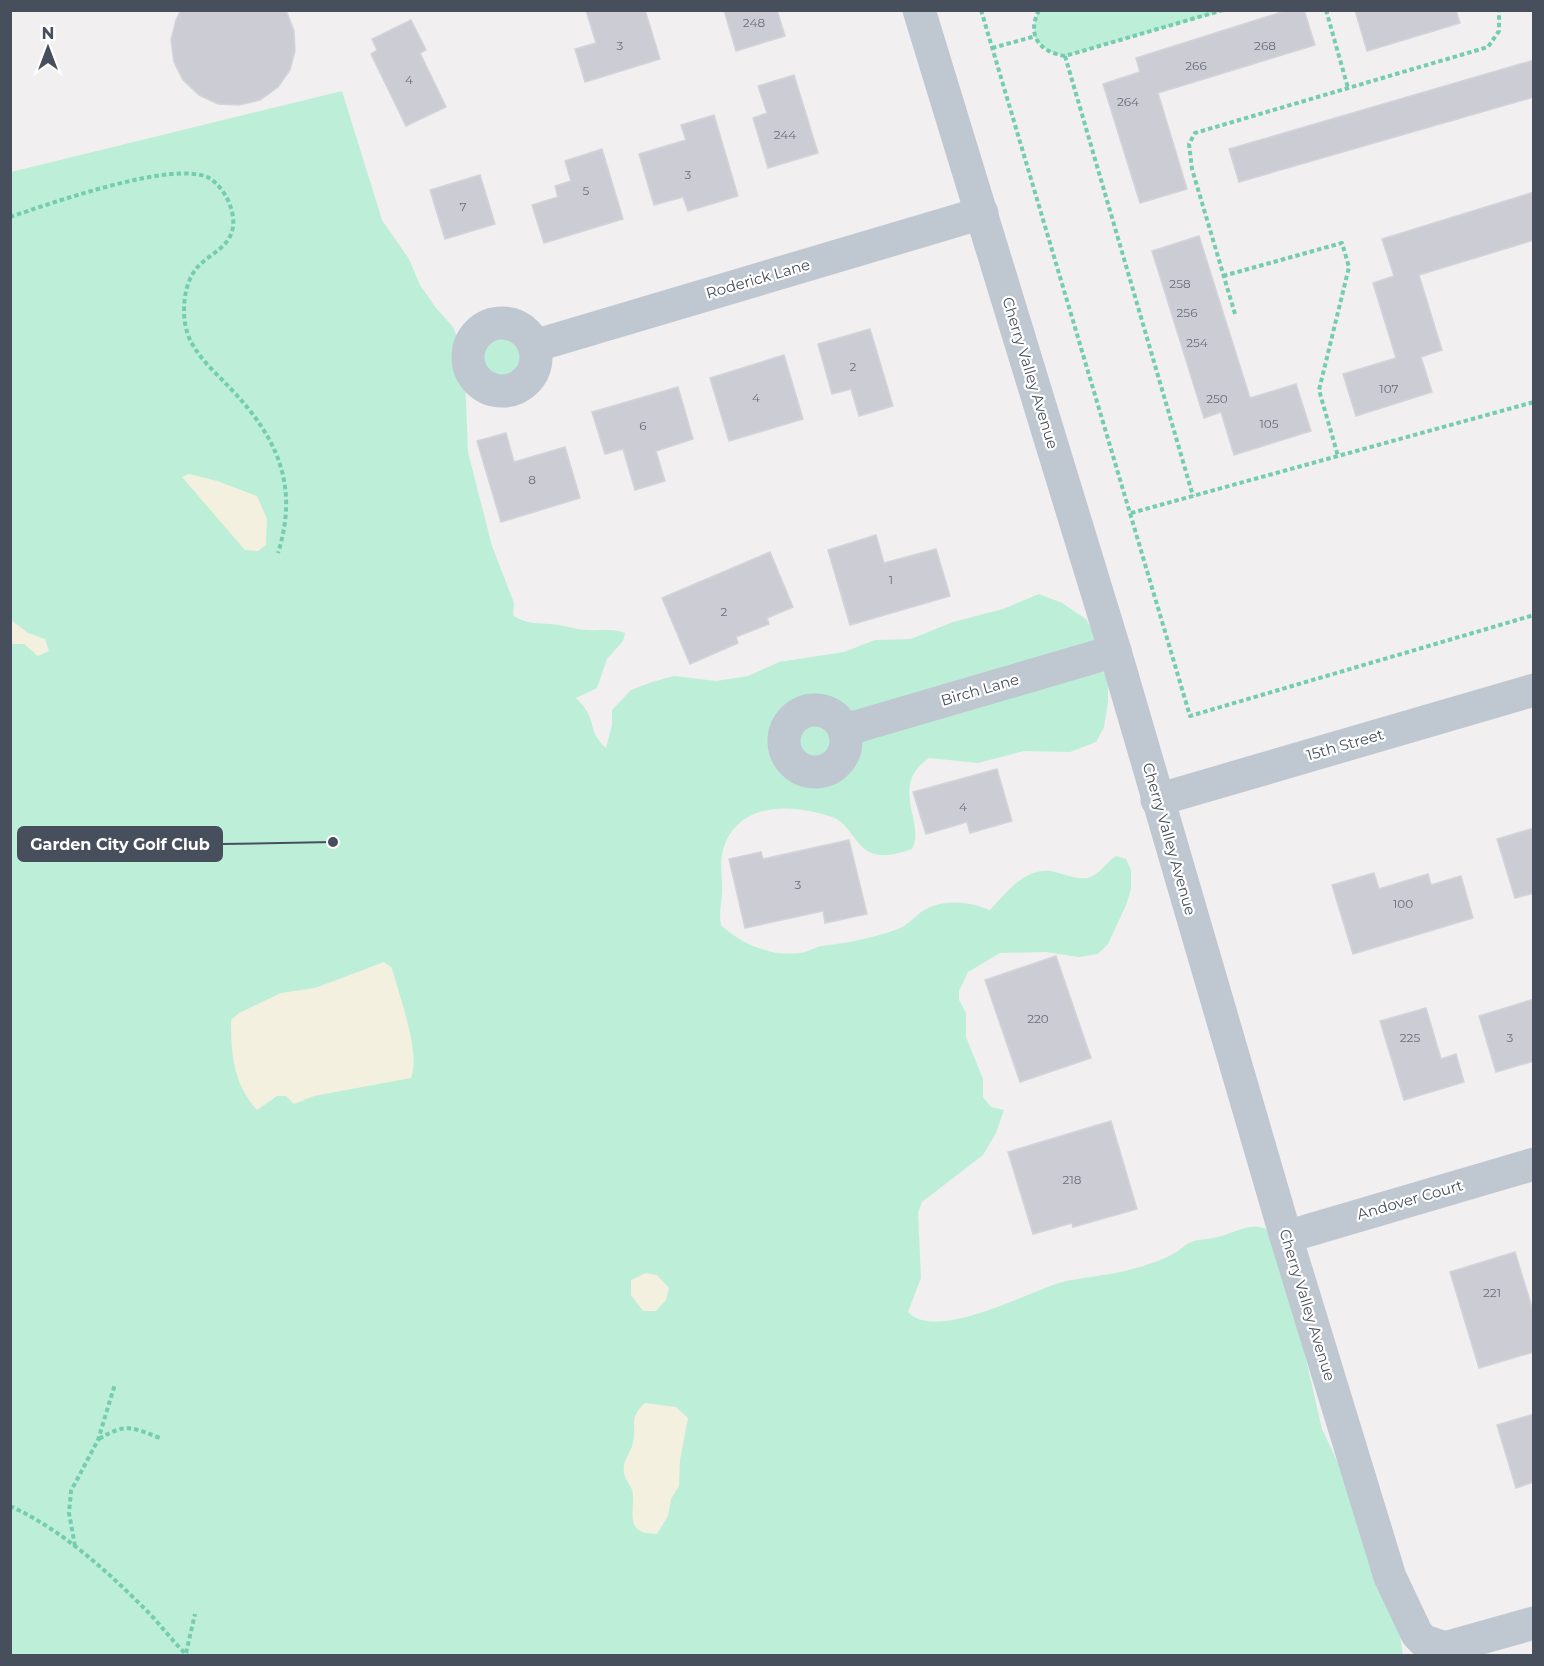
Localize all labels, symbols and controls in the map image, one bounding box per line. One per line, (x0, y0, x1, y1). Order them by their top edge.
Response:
house number: 248 (743, 15, 765, 30)
north arrow (18, 18, 78, 78)
text: N (42, 24, 54, 43)
house number: 3 (617, 38, 624, 53)
house number: 268 (1254, 38, 1276, 53)
house number: 266 (1185, 58, 1207, 73)
house number: 4 (405, 72, 413, 87)
house number: 264 (1117, 94, 1139, 109)
house number: 244 (774, 127, 796, 142)
house number: 3 (685, 167, 692, 182)
house number: 5 (583, 183, 590, 198)
house number: 7 (459, 199, 467, 214)
street label: Roderick Lane (704, 255, 812, 302)
house number: 258 (1169, 276, 1191, 291)
street label: Cherry Valley Avenue (998, 295, 1063, 451)
house number: 256 (1177, 305, 1197, 320)
house number: 254 (1186, 335, 1208, 350)
house number: 2 (850, 359, 857, 374)
house number: 107 (1379, 381, 1399, 396)
house number: 4 (752, 390, 760, 405)
house number: 250 (1206, 391, 1228, 406)
house number: 105 (1259, 416, 1279, 431)
house number: 6 (639, 418, 647, 433)
house number: 8 (528, 472, 536, 487)
house number: 1 (889, 572, 893, 587)
house number: 2 (721, 604, 728, 619)
street label: Birch Lane (939, 669, 1021, 710)
street label: 15th Street (1304, 724, 1386, 765)
street label: Cherry Valley Avenue (1139, 760, 1200, 917)
house number: 4 (959, 799, 967, 814)
callout: Garden City Golf Club (18, 827, 222, 861)
text: Garden City Golf Club (30, 835, 210, 854)
house number: 3 (795, 877, 802, 892)
house number: 100 (1393, 896, 1413, 911)
house number: 220 (1027, 1011, 1049, 1026)
house number: 225 (1400, 1030, 1420, 1045)
house number: 3 (1507, 1030, 1514, 1045)
house number: 218 (1063, 1172, 1082, 1187)
street label: Andover Court (1355, 1175, 1465, 1224)
street label: Cherry Valley Avenue (1275, 1227, 1340, 1383)
house number: 221 (1483, 1285, 1501, 1300)

